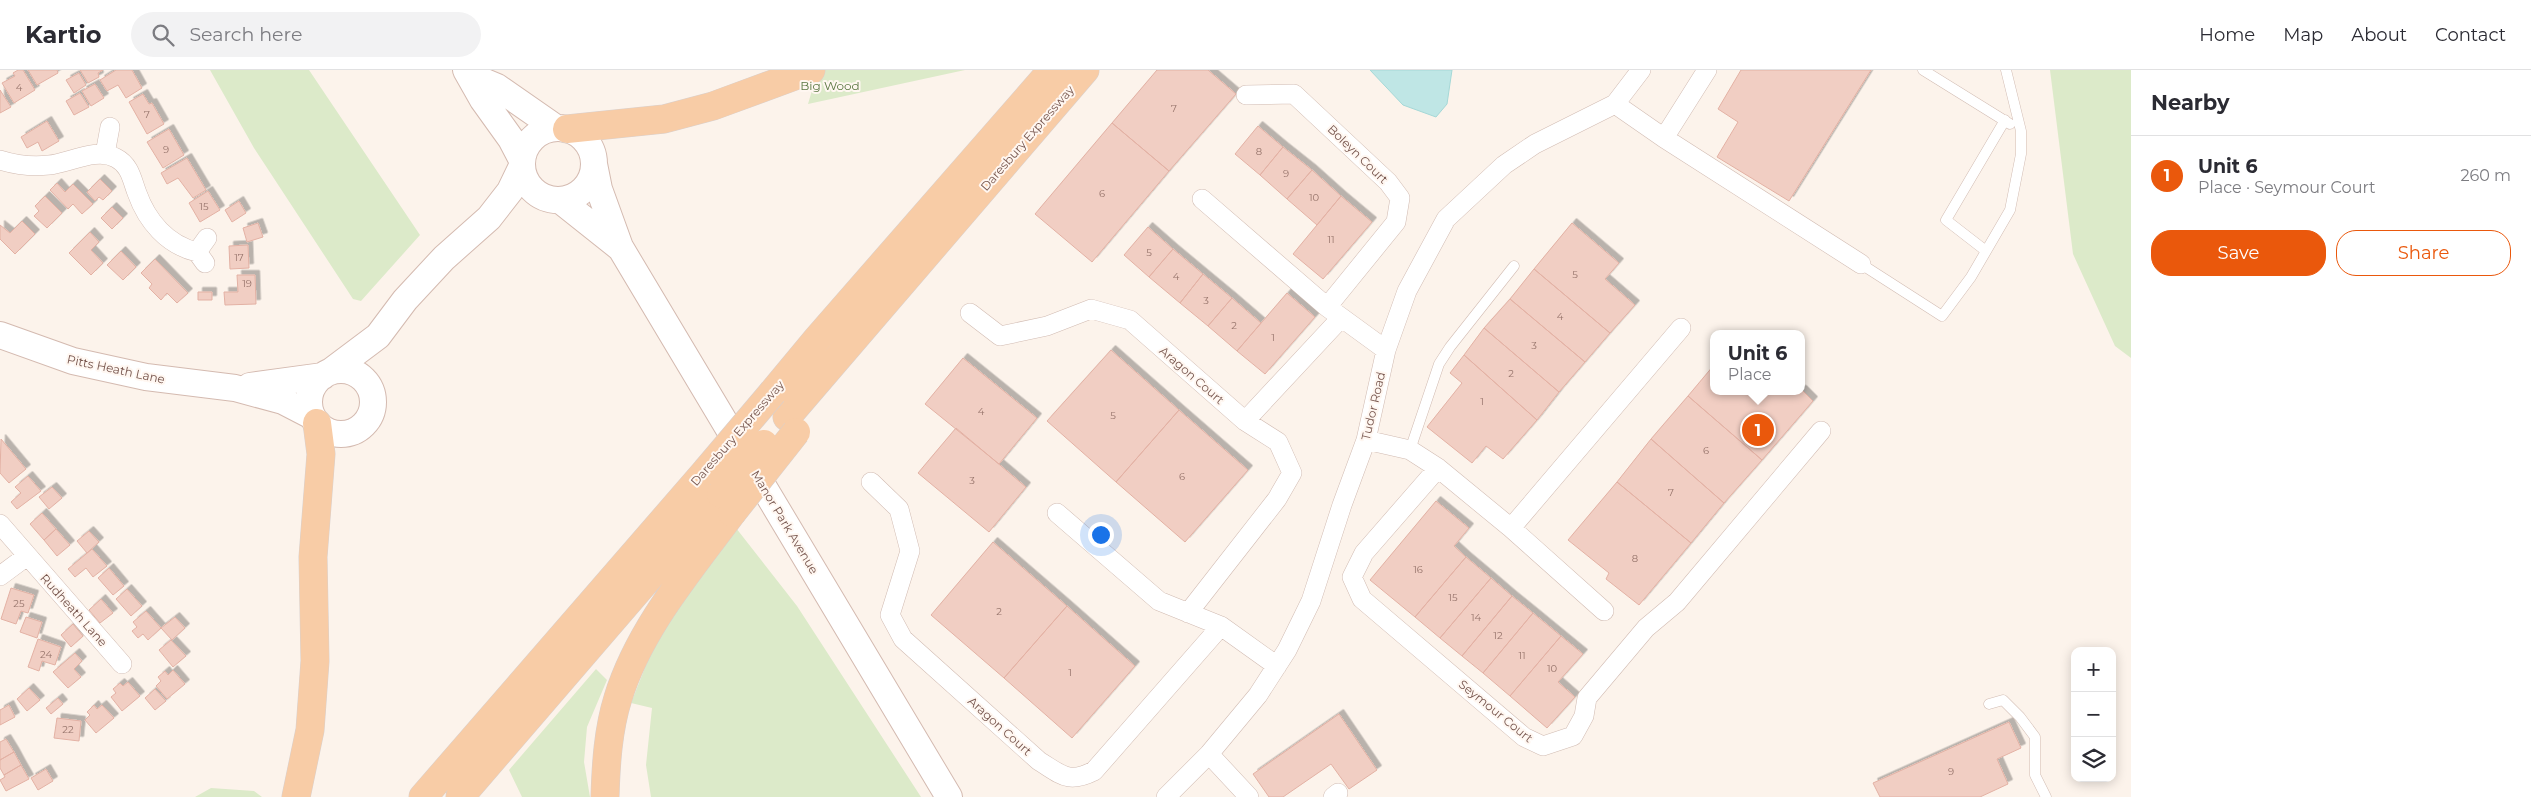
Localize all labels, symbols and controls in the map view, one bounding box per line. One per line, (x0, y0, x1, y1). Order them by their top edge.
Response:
search box (131, 12, 481, 57)
text: Kartio (25, 20, 101, 49)
icon: search (149, 21, 177, 49)
text: Search here (189, 23, 302, 46)
text: Home (2199, 24, 2255, 46)
text: Map (2283, 24, 2323, 46)
text: About (2351, 24, 2407, 46)
text: Contact (2435, 24, 2506, 46)
park label: Big Wood (800, 78, 860, 93)
house number: 4 (16, 81, 23, 94)
street label: Daresbury Expressway (977, 82, 1077, 194)
text: Nearby (2151, 90, 2230, 115)
house number: 7 (1171, 102, 1177, 115)
house number: 7 (144, 108, 150, 121)
street label: Boleyn Court (1325, 121, 1392, 187)
house number: 9 (163, 143, 169, 156)
house number: 8 (1256, 145, 1262, 158)
text: Unit 6 (2198, 155, 2258, 178)
text: 1 (2164, 166, 2170, 185)
text: 260 m (2460, 166, 2511, 185)
house number: 9 (1283, 167, 1289, 180)
text: Place · Seymour Court (2198, 178, 2376, 197)
house number: 6 (1099, 187, 1105, 200)
house number: 10 (1309, 191, 1319, 204)
house number: 15 (199, 200, 209, 213)
button: Save (2151, 230, 2326, 276)
button: Share (2336, 230, 2511, 276)
house number: 11 (1327, 233, 1335, 246)
house number: 5 (1146, 246, 1152, 259)
house number: 17 (234, 251, 244, 264)
house number: 5 (1572, 268, 1578, 281)
house number: 4 (1173, 270, 1180, 283)
house number: 19 (242, 277, 252, 290)
house number: 3 (1203, 294, 1209, 307)
house number: 4 (1557, 310, 1564, 323)
house number: 2 (1231, 319, 1237, 332)
popup (1710, 330, 1805, 395)
house number: 1 (1271, 331, 1275, 344)
house number: 3 (1531, 339, 1537, 352)
text: Unit 6 (1728, 342, 1787, 365)
street label: Aragon Court (1157, 343, 1227, 407)
street label: Pitts Heath Lane (66, 351, 166, 387)
text: Place (1728, 365, 1771, 384)
house number: 2 (1508, 367, 1514, 380)
street label: Tudor Road (1358, 370, 1388, 442)
street label: Daresbury Expressway (687, 377, 787, 489)
house number: 1 (1480, 395, 1484, 408)
house number: 4 (978, 405, 985, 418)
house number: 5 (1110, 409, 1116, 422)
pin: 1 (1742, 411, 1774, 449)
house number: 6 (1703, 444, 1709, 457)
street label: Manor Park Avenue (748, 468, 822, 576)
house number: 6 (1179, 470, 1185, 483)
house number: 3 (969, 474, 975, 487)
house number: 7 (1668, 486, 1674, 499)
your location (1088, 522, 1114, 548)
house number: 8 (1632, 552, 1638, 565)
house number: 16 (1413, 563, 1423, 576)
street label: Rudheath Lane (37, 571, 111, 649)
house number: 15 (1448, 591, 1458, 604)
house number: 25 (13, 597, 25, 610)
house number: 2 (996, 605, 1002, 618)
house number: 14 (1471, 611, 1481, 624)
house number: 12 (1493, 629, 1503, 642)
map controls (2071, 647, 2116, 782)
button: + (2071, 647, 2116, 692)
house number: 24 (40, 648, 52, 661)
house number: 11 (1518, 649, 1526, 662)
house number: 10 (1547, 662, 1557, 675)
house number: 1 (1068, 666, 1072, 679)
street label: Seymour Court (1456, 677, 1536, 746)
button: − (2071, 692, 2116, 737)
street label: Aragon Court (965, 693, 1035, 759)
house number: 22 (62, 723, 74, 736)
button: layers (2071, 737, 2116, 782)
house number: 9 (1948, 765, 1954, 778)

